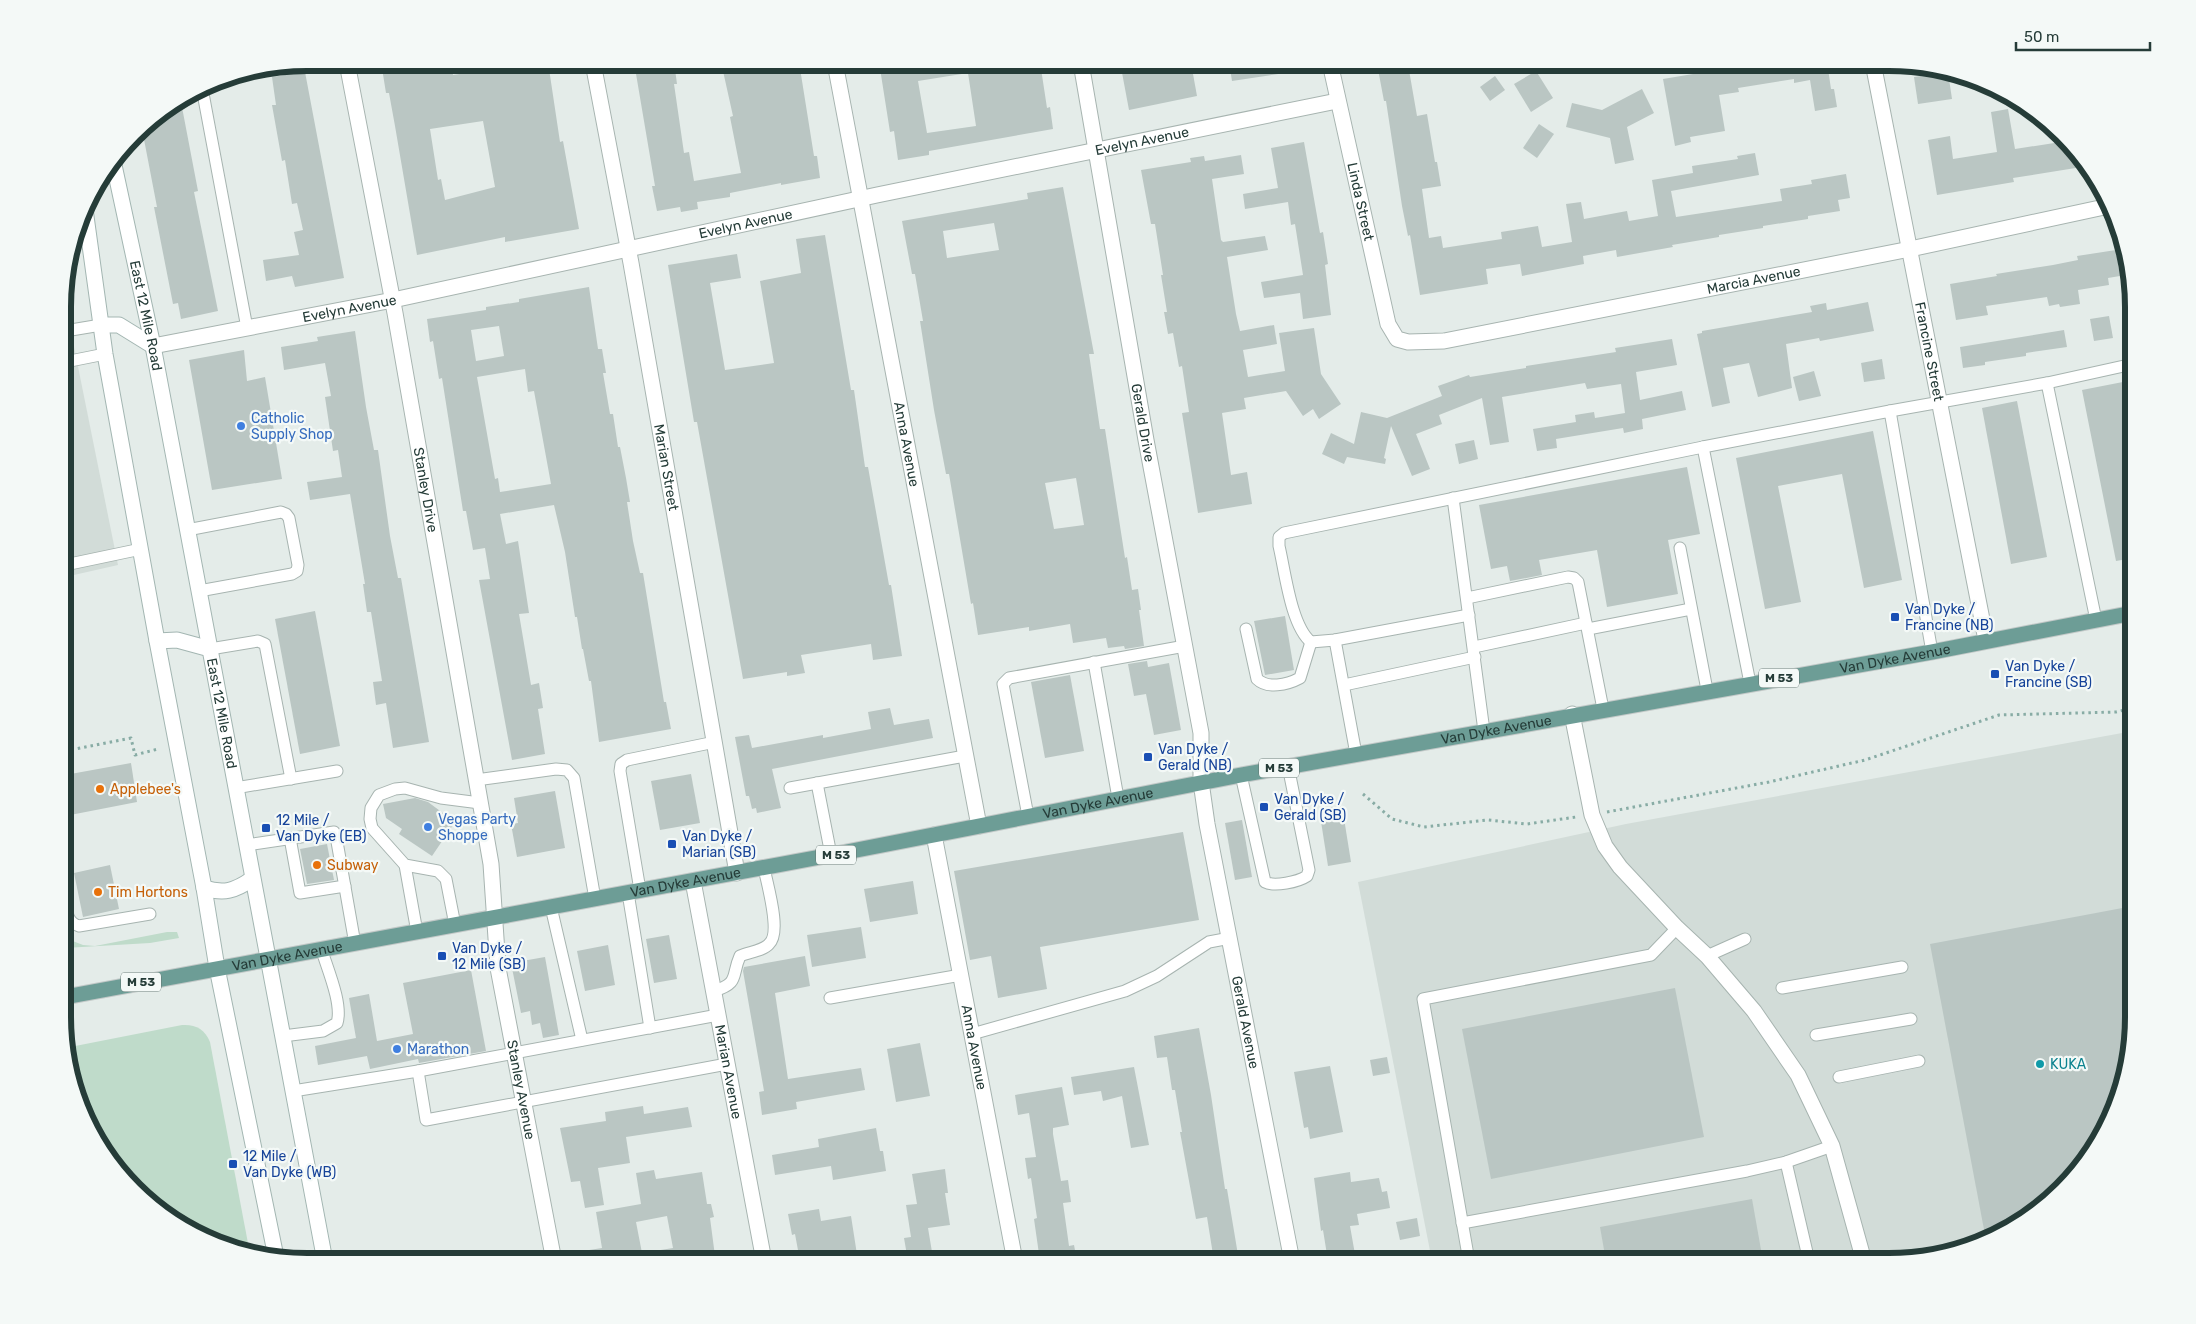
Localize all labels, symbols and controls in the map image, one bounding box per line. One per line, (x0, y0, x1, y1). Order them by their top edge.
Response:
scale bar (2016, 20, 2150, 52)
text: 50 m (2024, 28, 2059, 46)
street label: Evelyn Avenue (1093, 123, 1190, 159)
street label: Linda Street (1344, 161, 1378, 243)
street label: Evelyn Avenue (697, 205, 794, 242)
street label: East 12 Mile Road (126, 259, 166, 372)
street label: Marcia Avenue (1705, 262, 1802, 297)
street label: Evelyn Avenue (301, 291, 398, 326)
street label: Francine Street (1911, 300, 1948, 403)
street label: Gerald Drive (1128, 382, 1158, 463)
street label: Anna Avenue (891, 400, 923, 488)
place label: Catholic Supply Shop (251, 410, 333, 443)
marker: Catholic Supply Shop (235, 420, 247, 432)
street label: Marian Street (651, 423, 682, 513)
street label: Stanley Drive (410, 446, 442, 534)
place label: Van Dyke / Francine (NB) (1905, 601, 1993, 634)
marker: Van Dyke / Francine (NB) (1889, 611, 1901, 623)
street label: Van Dyke Avenue (1838, 640, 1952, 677)
street label: East 12 Mile Road (203, 657, 241, 770)
place label: Van Dyke / Francine (SB) (2005, 658, 2092, 691)
road number: M 53 (1759, 668, 1799, 688)
marker: Van Dyke / Francine (SB) (1989, 668, 2001, 680)
street label: Van Dyke Avenue (1439, 711, 1553, 748)
place label: Van Dyke / Gerald (NB) (1158, 741, 1232, 774)
marker: Van Dyke / Gerald (NB) (1142, 751, 1154, 763)
road number: M 53 (1259, 758, 1299, 778)
place label: Applebee's (110, 781, 181, 798)
marker: Applebee's (94, 783, 106, 795)
street label: Van Dyke Avenue (1041, 784, 1155, 822)
place label: Van Dyke / Gerald (SB) (1274, 791, 1346, 824)
marker: Van Dyke / Gerald (SB) (1258, 801, 1270, 813)
place label: Vegas Party Shoppe (438, 811, 516, 844)
place label: 12 Mile / Van Dyke (EB) (276, 812, 367, 845)
marker: Vegas Party Shoppe (422, 821, 434, 833)
marker: 12 Mile / Van Dyke (EB) (260, 822, 272, 834)
place label: Van Dyke / Marian (SB) (682, 828, 756, 861)
marker: Van Dyke / Marian (SB) (666, 838, 678, 850)
road number: M 53 (816, 846, 856, 864)
place label: Subway (327, 857, 379, 874)
marker: Subway (311, 859, 323, 871)
street label: Van Dyke Avenue (629, 863, 742, 901)
place label: Tim Hortons (108, 884, 188, 901)
marker: Tim Hortons (92, 886, 104, 898)
street label: Van Dyke Avenue (230, 937, 344, 974)
place label: Van Dyke / 12 Mile (SB) (452, 940, 526, 973)
marker: Van Dyke / 12 Mile (SB) (436, 950, 448, 962)
road number: M 53 (121, 972, 161, 992)
street label: Gerald Avenue (1228, 974, 1263, 1070)
street label: Anna Avenue (958, 1003, 991, 1091)
street label: Marian Avenue (711, 1023, 746, 1121)
street label: Stanley Avenue (503, 1039, 539, 1141)
place label: Marathon (407, 1041, 469, 1058)
marker: Marathon (391, 1043, 403, 1055)
place label: KUKA (2050, 1056, 2087, 1073)
marker: KUKA (2034, 1058, 2046, 1070)
place label: 12 Mile / Van Dyke (WB) (243, 1148, 336, 1181)
marker: 12 Mile / Van Dyke (WB) (227, 1158, 239, 1170)

